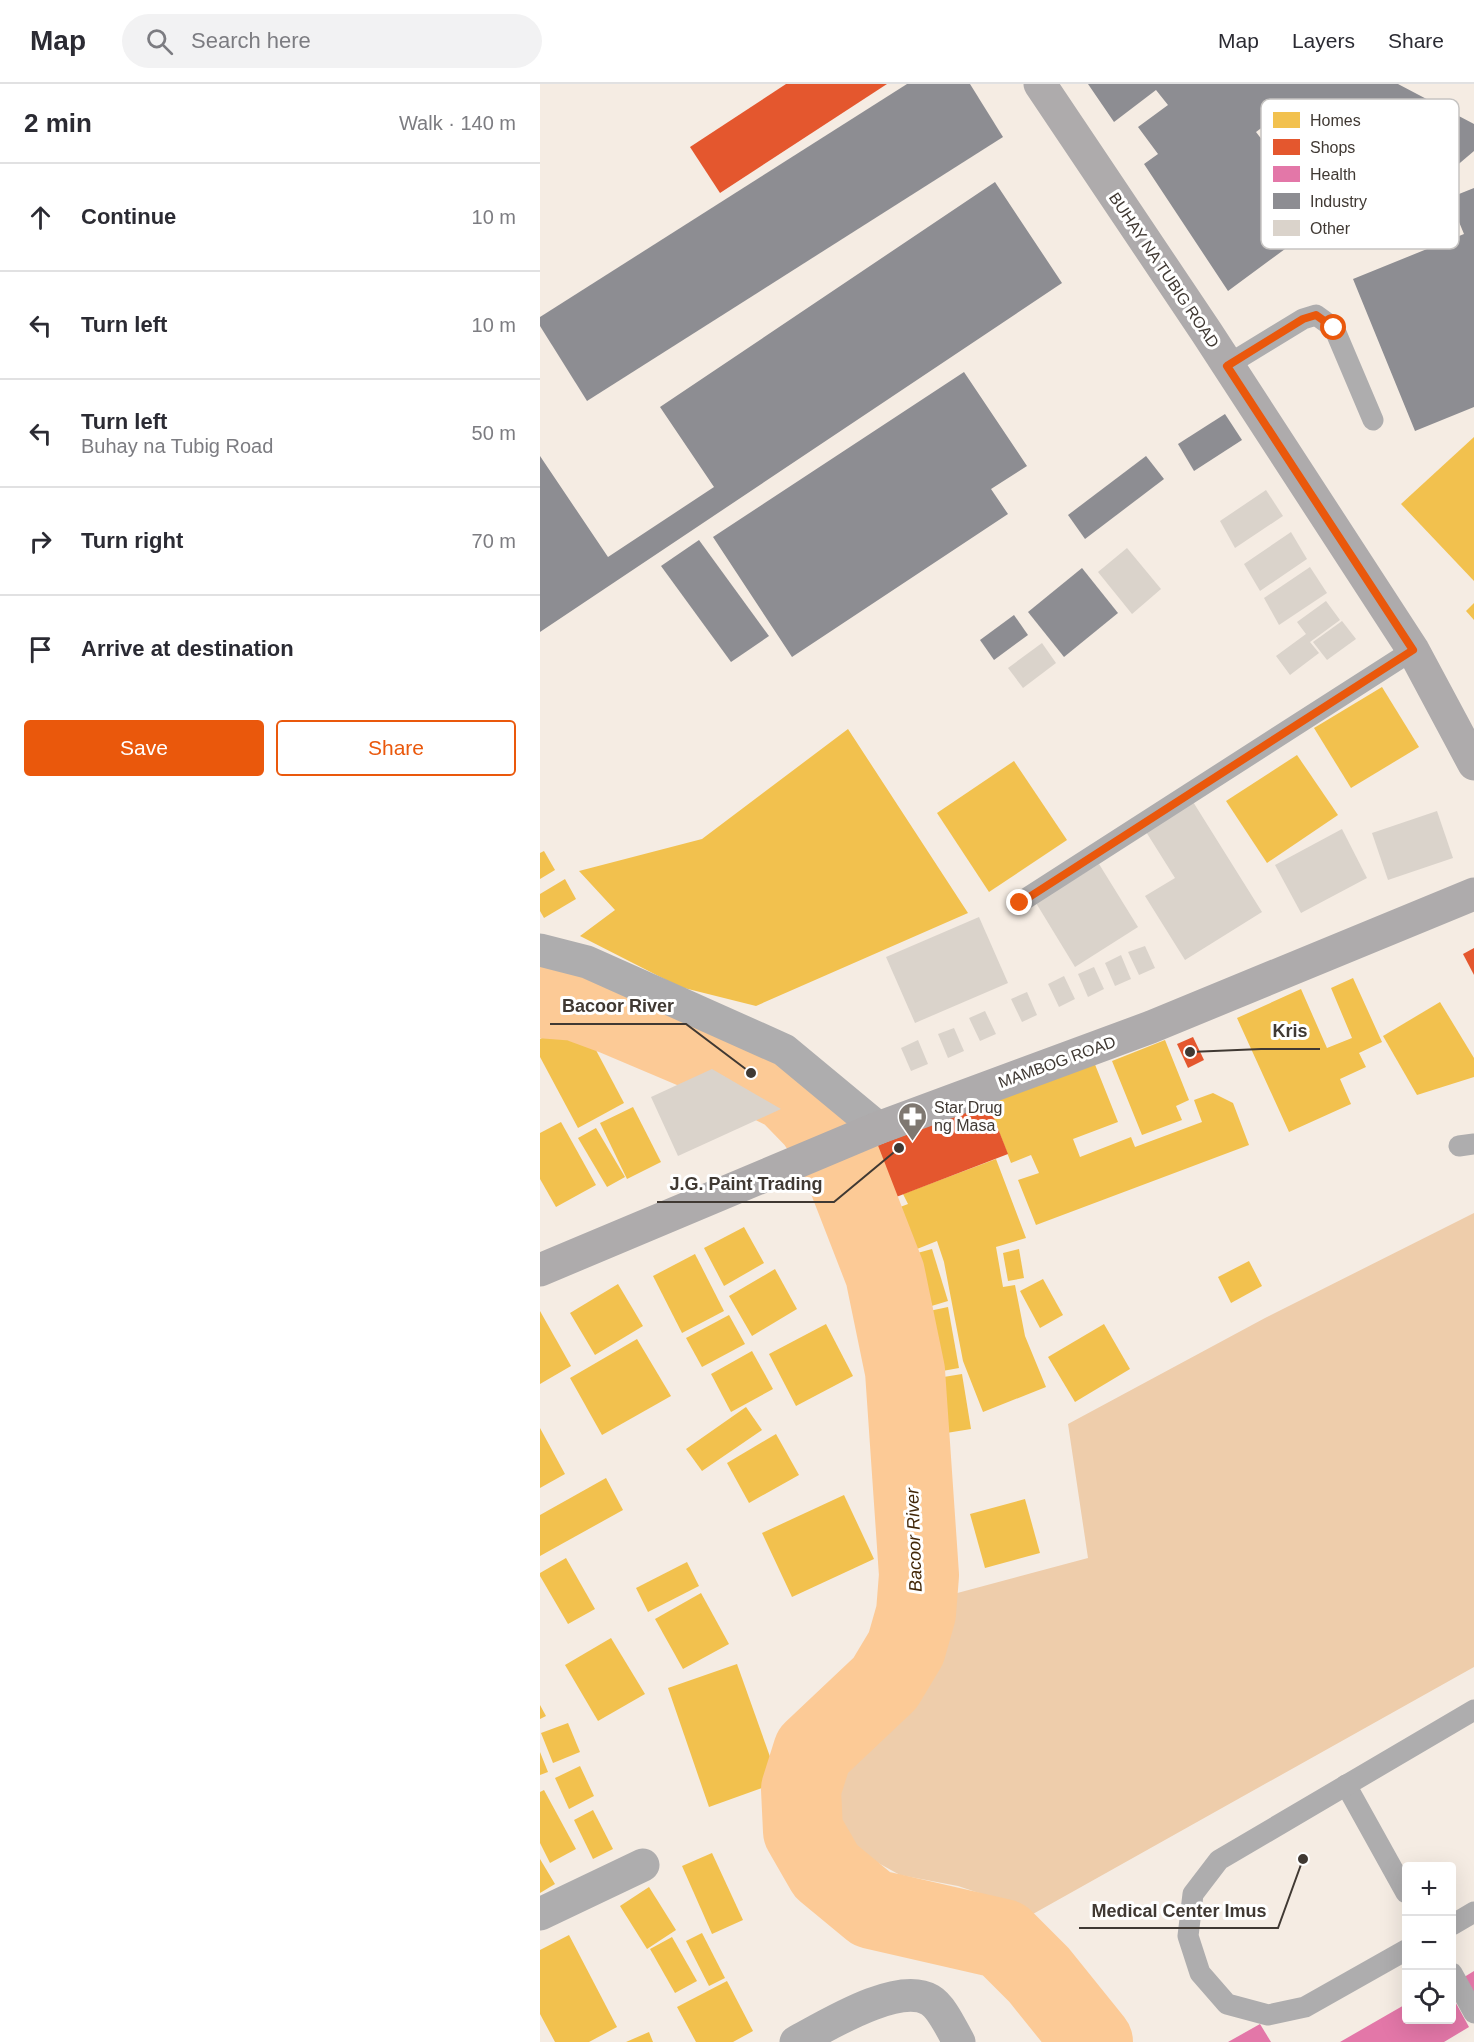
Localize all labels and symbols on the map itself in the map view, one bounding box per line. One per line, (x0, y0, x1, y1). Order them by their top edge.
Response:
legend (1261, 99, 1459, 249)
text: Homes (1310, 112, 1361, 129)
text: Shops (1310, 139, 1355, 156)
text: Health (1310, 166, 1356, 183)
street label: BUHAY NA TUBIG ROAD (1106, 189, 1222, 351)
text: Industry (1310, 193, 1367, 210)
text: Other (1310, 220, 1351, 237)
route start (1320, 314, 1346, 340)
route end (1006, 889, 1032, 915)
callout: Bacoor River (550, 988, 686, 1024)
text: Bacoor River (562, 996, 674, 1016)
callout: Kris (1261, 1013, 1320, 1049)
text: Kris (1272, 1021, 1308, 1041)
street label: MAMBOG ROAD (996, 1033, 1118, 1091)
place label: Star Drug ng Masa (934, 1099, 1002, 1134)
pharmacy icon: Star Drug ng Masa (897, 1100, 929, 1142)
callout: J.G. Paint Trading (657, 1166, 834, 1202)
text: J.G. Paint Trading (669, 1174, 823, 1194)
water label: Bacoor River (902, 1487, 926, 1592)
callout: Medical Center Imus (1079, 1892, 1278, 1928)
text: Medical Center Imus (1091, 1901, 1267, 1921)

